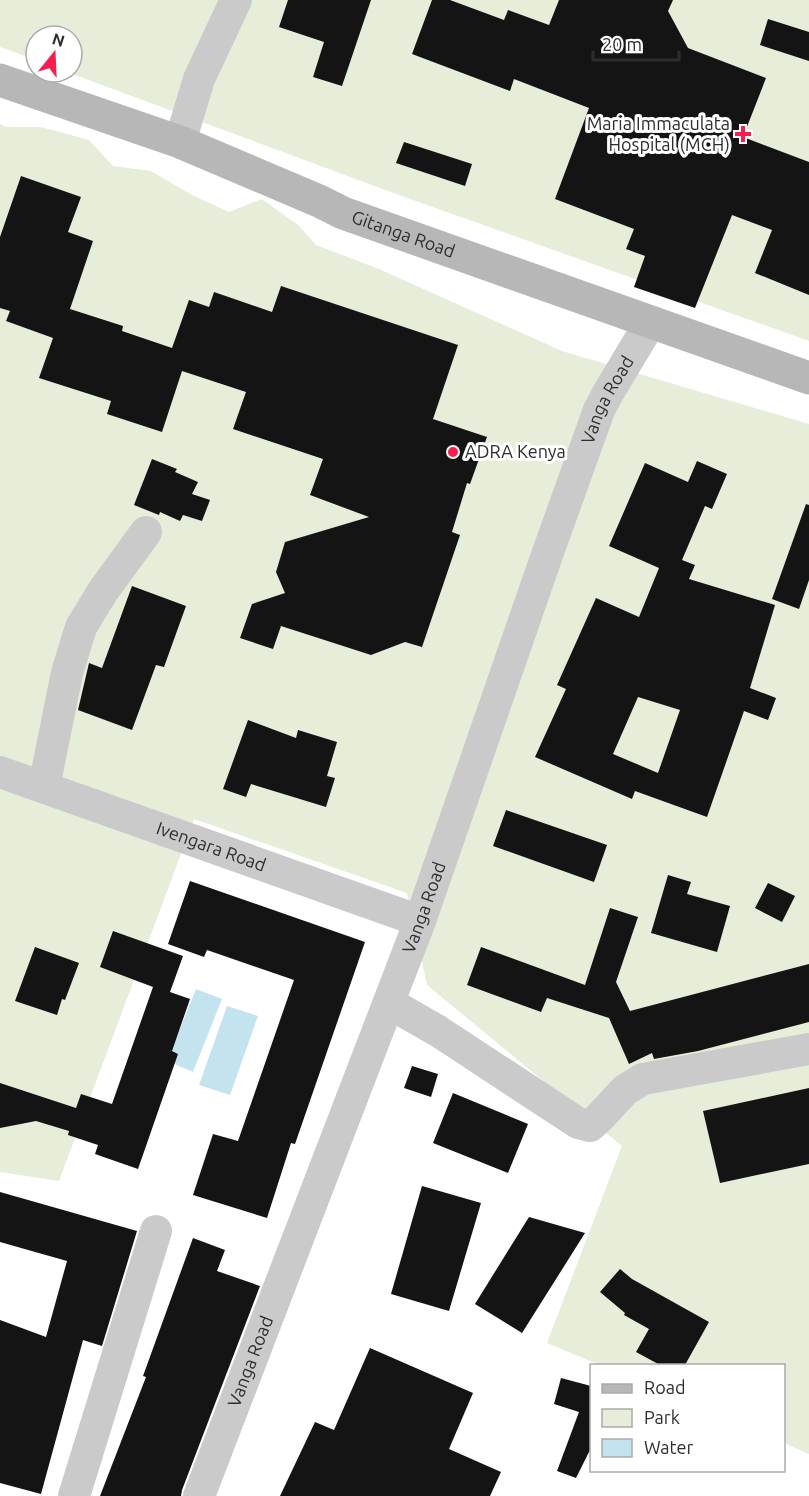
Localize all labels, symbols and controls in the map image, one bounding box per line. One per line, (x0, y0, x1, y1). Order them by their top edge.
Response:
north arrow (24, 24, 84, 84)
scale bar (593, 24, 678, 62)
text: N (50, 29, 67, 50)
text: 20 m (602, 34, 642, 54)
place label: Maria Immaculata Hospital (MCH) (587, 113, 730, 155)
marker: Maria Immaculata Hospital (MCH) (734, 125, 752, 143)
street label: Gitanga Road (349, 206, 458, 261)
street label: Vanga Road (577, 352, 637, 446)
place label: ADRA Kenya (465, 441, 566, 461)
marker: ADRA Kenya (446, 445, 460, 459)
street label: Ivengara Road (154, 817, 269, 875)
street label: Vanga Road (398, 859, 449, 956)
street label: Vanga Road (223, 1313, 276, 1410)
legend (590, 1364, 785, 1472)
text: Road (644, 1377, 686, 1397)
text: Park (644, 1407, 680, 1427)
text: Water (644, 1437, 694, 1457)

